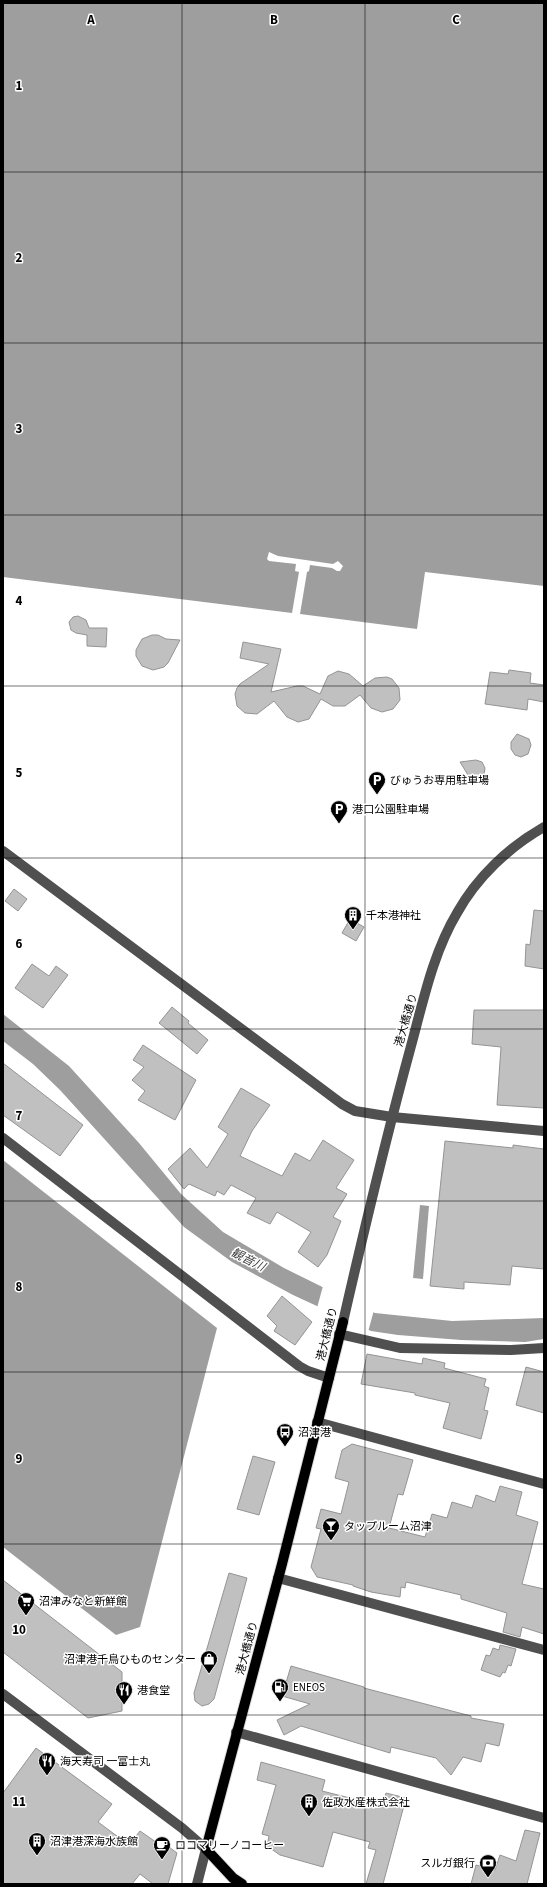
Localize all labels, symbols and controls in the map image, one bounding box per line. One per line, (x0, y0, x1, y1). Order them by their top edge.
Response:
text: A (86, 11, 95, 29)
text: B (270, 11, 278, 29)
text: C (452, 11, 460, 29)
text: 1 (16, 77, 23, 95)
text: 2 (16, 249, 23, 267)
text: 3 (16, 420, 23, 438)
text: 4 (16, 592, 23, 610)
text: 5 (16, 764, 23, 782)
parking icon: びゅうお専用駐車場 (367, 770, 387, 795)
place label: びゅうお専用駐車場 (390, 773, 489, 788)
parking icon: 港口公園駐車場 (329, 799, 349, 824)
place label: 港口公園駐車場 (352, 802, 429, 817)
building icon: 千本港神社 (343, 905, 363, 930)
place label: 千本港神社 (366, 908, 421, 923)
text: 6 (16, 935, 23, 953)
street label: 港大橋通り (391, 991, 421, 1049)
text: 7 (16, 1107, 23, 1125)
water label: 観音川 (228, 1244, 270, 1277)
text: 8 (16, 1278, 23, 1296)
street label: 港大橋通り (313, 1306, 341, 1362)
bus stop icon: 沼津港 (275, 1422, 295, 1447)
place label: 沼津港 (298, 1425, 331, 1440)
text: 9 (16, 1450, 23, 1468)
bar icon: タップルーム沼津 (321, 1516, 341, 1541)
place label: タップルーム沼津 (344, 1519, 432, 1534)
supermarket icon: 沼津みなと新鮮館 (16, 1591, 36, 1616)
place label: 沼津みなと新鮮館 (39, 1594, 127, 1609)
street label: 港大橋通り (233, 1619, 261, 1677)
text: 10 (12, 1621, 26, 1639)
shop icon: 沼津港千鳥ひものセンター (199, 1649, 219, 1674)
place label: 沼津港千鳥ひものセンター (64, 1652, 196, 1667)
fuel station icon: ENEOS (270, 1677, 290, 1702)
restaurant icon: 港食堂 (114, 1680, 134, 1705)
place label: ENEOS (293, 1680, 325, 1695)
place label: 港食堂 (137, 1683, 170, 1698)
restaurant icon: 海天寿司 一富士丸 (37, 1751, 57, 1776)
place label: 海天寿司 一富士丸 (60, 1754, 150, 1769)
building icon: 佐政水産株式会社 (299, 1792, 319, 1817)
text: 11 (12, 1793, 26, 1811)
place label: 佐政水産株式会社 (322, 1795, 410, 1810)
building icon: 沼津港深海水族館 (27, 1831, 47, 1856)
place label: 沼津港深海水族館 (50, 1834, 138, 1849)
cafe icon: ロコマリーノコーヒー (152, 1835, 172, 1860)
place label: ロコマリーノコーヒー (175, 1838, 284, 1853)
bank icon: スルガ銀行 (478, 1853, 498, 1878)
place label: スルガ銀行 (420, 1856, 475, 1871)

